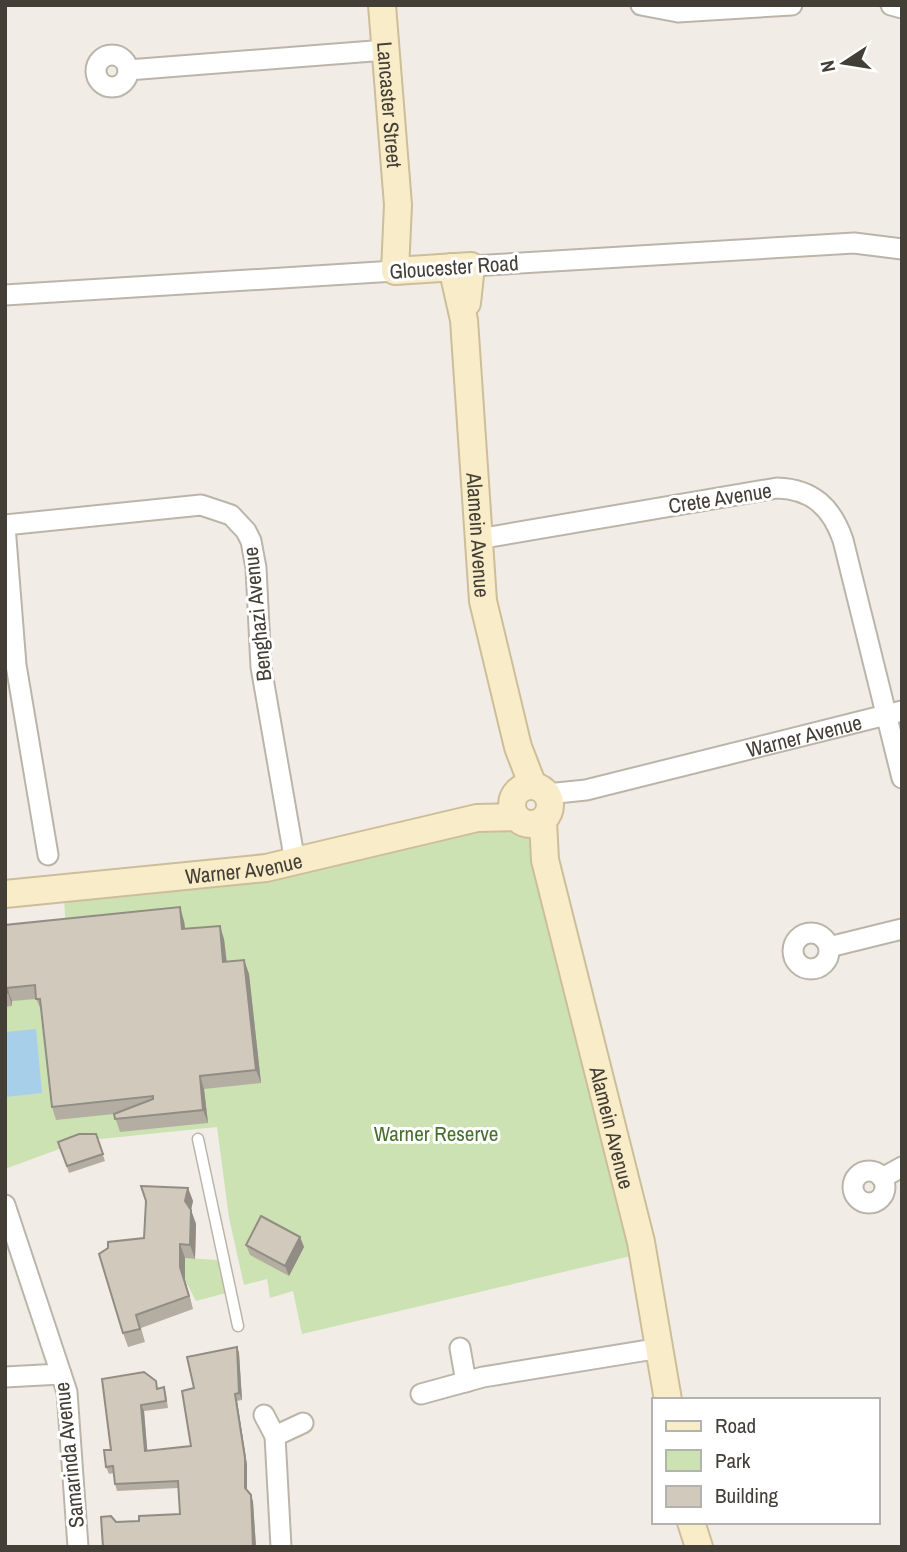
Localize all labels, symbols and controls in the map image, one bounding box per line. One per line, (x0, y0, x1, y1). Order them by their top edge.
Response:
north arrow (809, 28, 879, 98)
street label: Lancaster Street (370, 41, 409, 169)
text: N (813, 58, 841, 75)
street label: Gloucester Road (389, 248, 519, 286)
street label: Alamein Avenue (460, 471, 497, 599)
street label: Crete Avenue (666, 476, 774, 520)
street label: Benghazi Avenue (236, 545, 278, 683)
street label: Warner Avenue (743, 707, 865, 764)
street label: Warner Avenue (184, 845, 305, 890)
street label: Alamein Avenue (583, 1062, 642, 1192)
park label: Warner Reserve (374, 1119, 498, 1148)
street label: Samarinda Avenue (47, 1381, 91, 1529)
legend (652, 1398, 879, 1524)
text: Road (715, 1411, 756, 1440)
text: Park (715, 1446, 751, 1475)
text: Building (715, 1481, 779, 1510)

